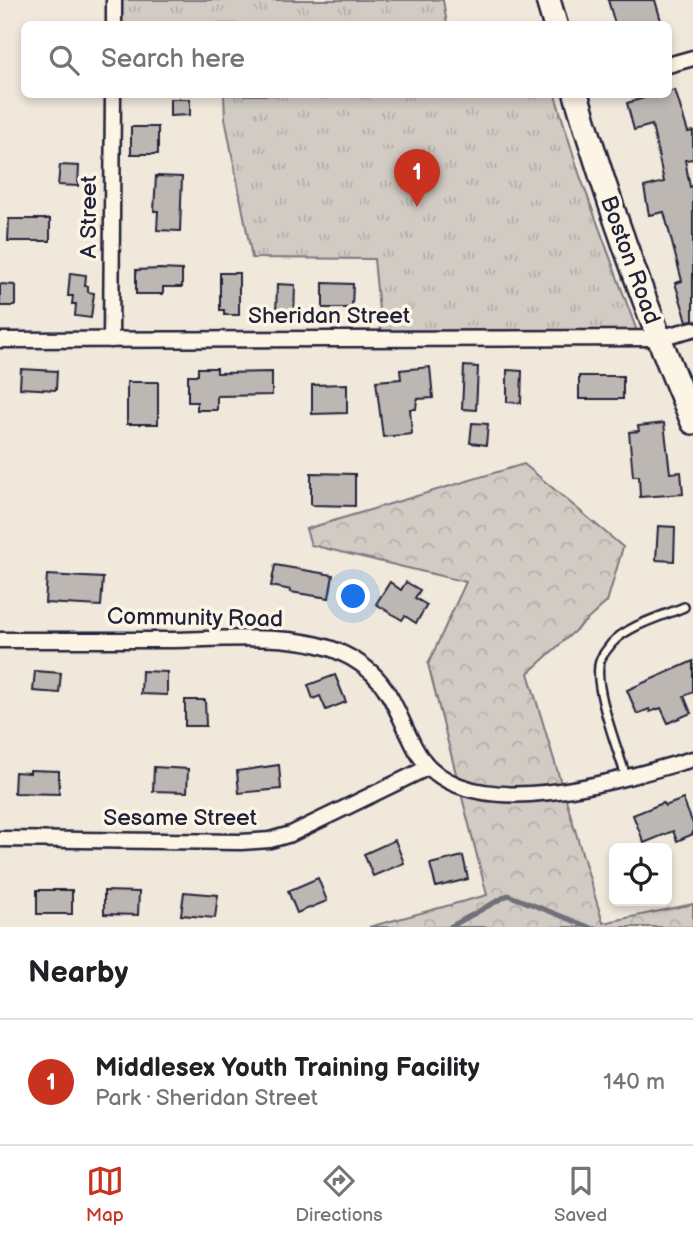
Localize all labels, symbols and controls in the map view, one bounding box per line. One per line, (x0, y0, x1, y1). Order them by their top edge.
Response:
search box (21, 21, 672, 98)
icon: search (45, 41, 83, 79)
text: Search here (101, 44, 245, 75)
pin: 1 (394, 149, 440, 207)
street label: A Street (75, 176, 103, 258)
street label: Boston Road (594, 192, 666, 328)
street label: Sheridan Street (248, 302, 410, 330)
your location (336, 579, 370, 613)
street label: Community Road (107, 602, 283, 634)
street label: Sesame Street (103, 804, 257, 832)
map controls (609, 843, 672, 906)
button: locate (609, 843, 672, 906)
text: Nearby (28, 955, 128, 991)
text: Middlesex Youth Training Facility (95, 1053, 480, 1084)
text: 1 (46, 1068, 56, 1096)
text: 140 m (603, 1068, 665, 1096)
text: Park · Sheridan Street (95, 1084, 318, 1112)
tab: Map (86, 1162, 124, 1227)
tab: Directions (295, 1162, 383, 1227)
tab: Saved (554, 1162, 607, 1227)

